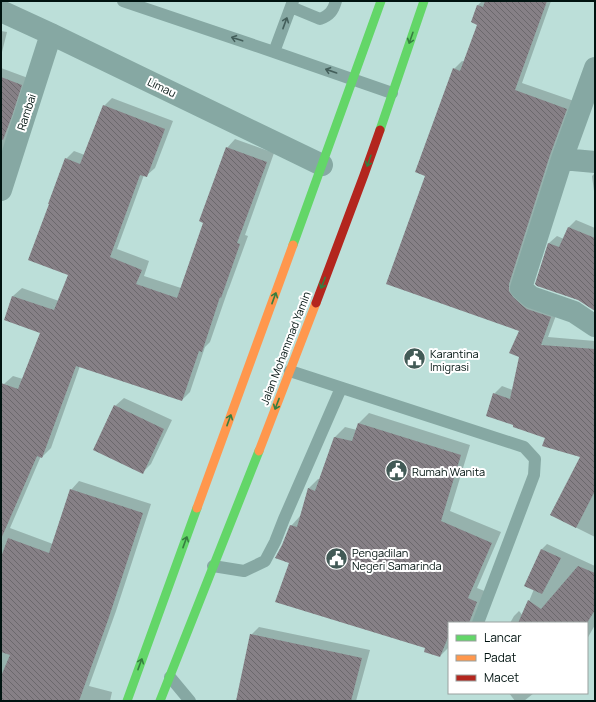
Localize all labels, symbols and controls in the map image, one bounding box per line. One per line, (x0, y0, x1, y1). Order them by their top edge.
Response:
one-way arrow (281, 17, 289, 29)
one-way arrow (407, 31, 414, 44)
one-way arrow (231, 35, 244, 42)
one-way arrow (325, 67, 337, 75)
street label: Limau (145, 74, 179, 100)
street label: Rambai (13, 92, 39, 132)
one-way arrow (365, 154, 372, 167)
one-way arrow (319, 276, 327, 288)
street label: Jalan Mohammad Yamin (256, 289, 314, 407)
one-way arrow (270, 292, 278, 304)
public building icon: Karantina Imigrasi (401, 346, 427, 372)
place label: Karantina Imigrasi (430, 346, 479, 374)
one-way arrow (272, 398, 280, 410)
one-way arrow (226, 414, 234, 426)
public building icon: Rumah Wanita (383, 458, 409, 484)
place label: Rumah Wanita (412, 464, 485, 479)
one-way arrow (181, 537, 189, 549)
public building icon: Pengadilan Negeri Samarinda (324, 545, 350, 571)
place label: Pengadilan Negeri Samarinda (352, 545, 442, 573)
legend (448, 622, 588, 694)
text: Lancar (484, 629, 522, 646)
text: Padat (484, 649, 516, 666)
one-way arrow (137, 659, 145, 671)
text: Macet (484, 669, 519, 686)

